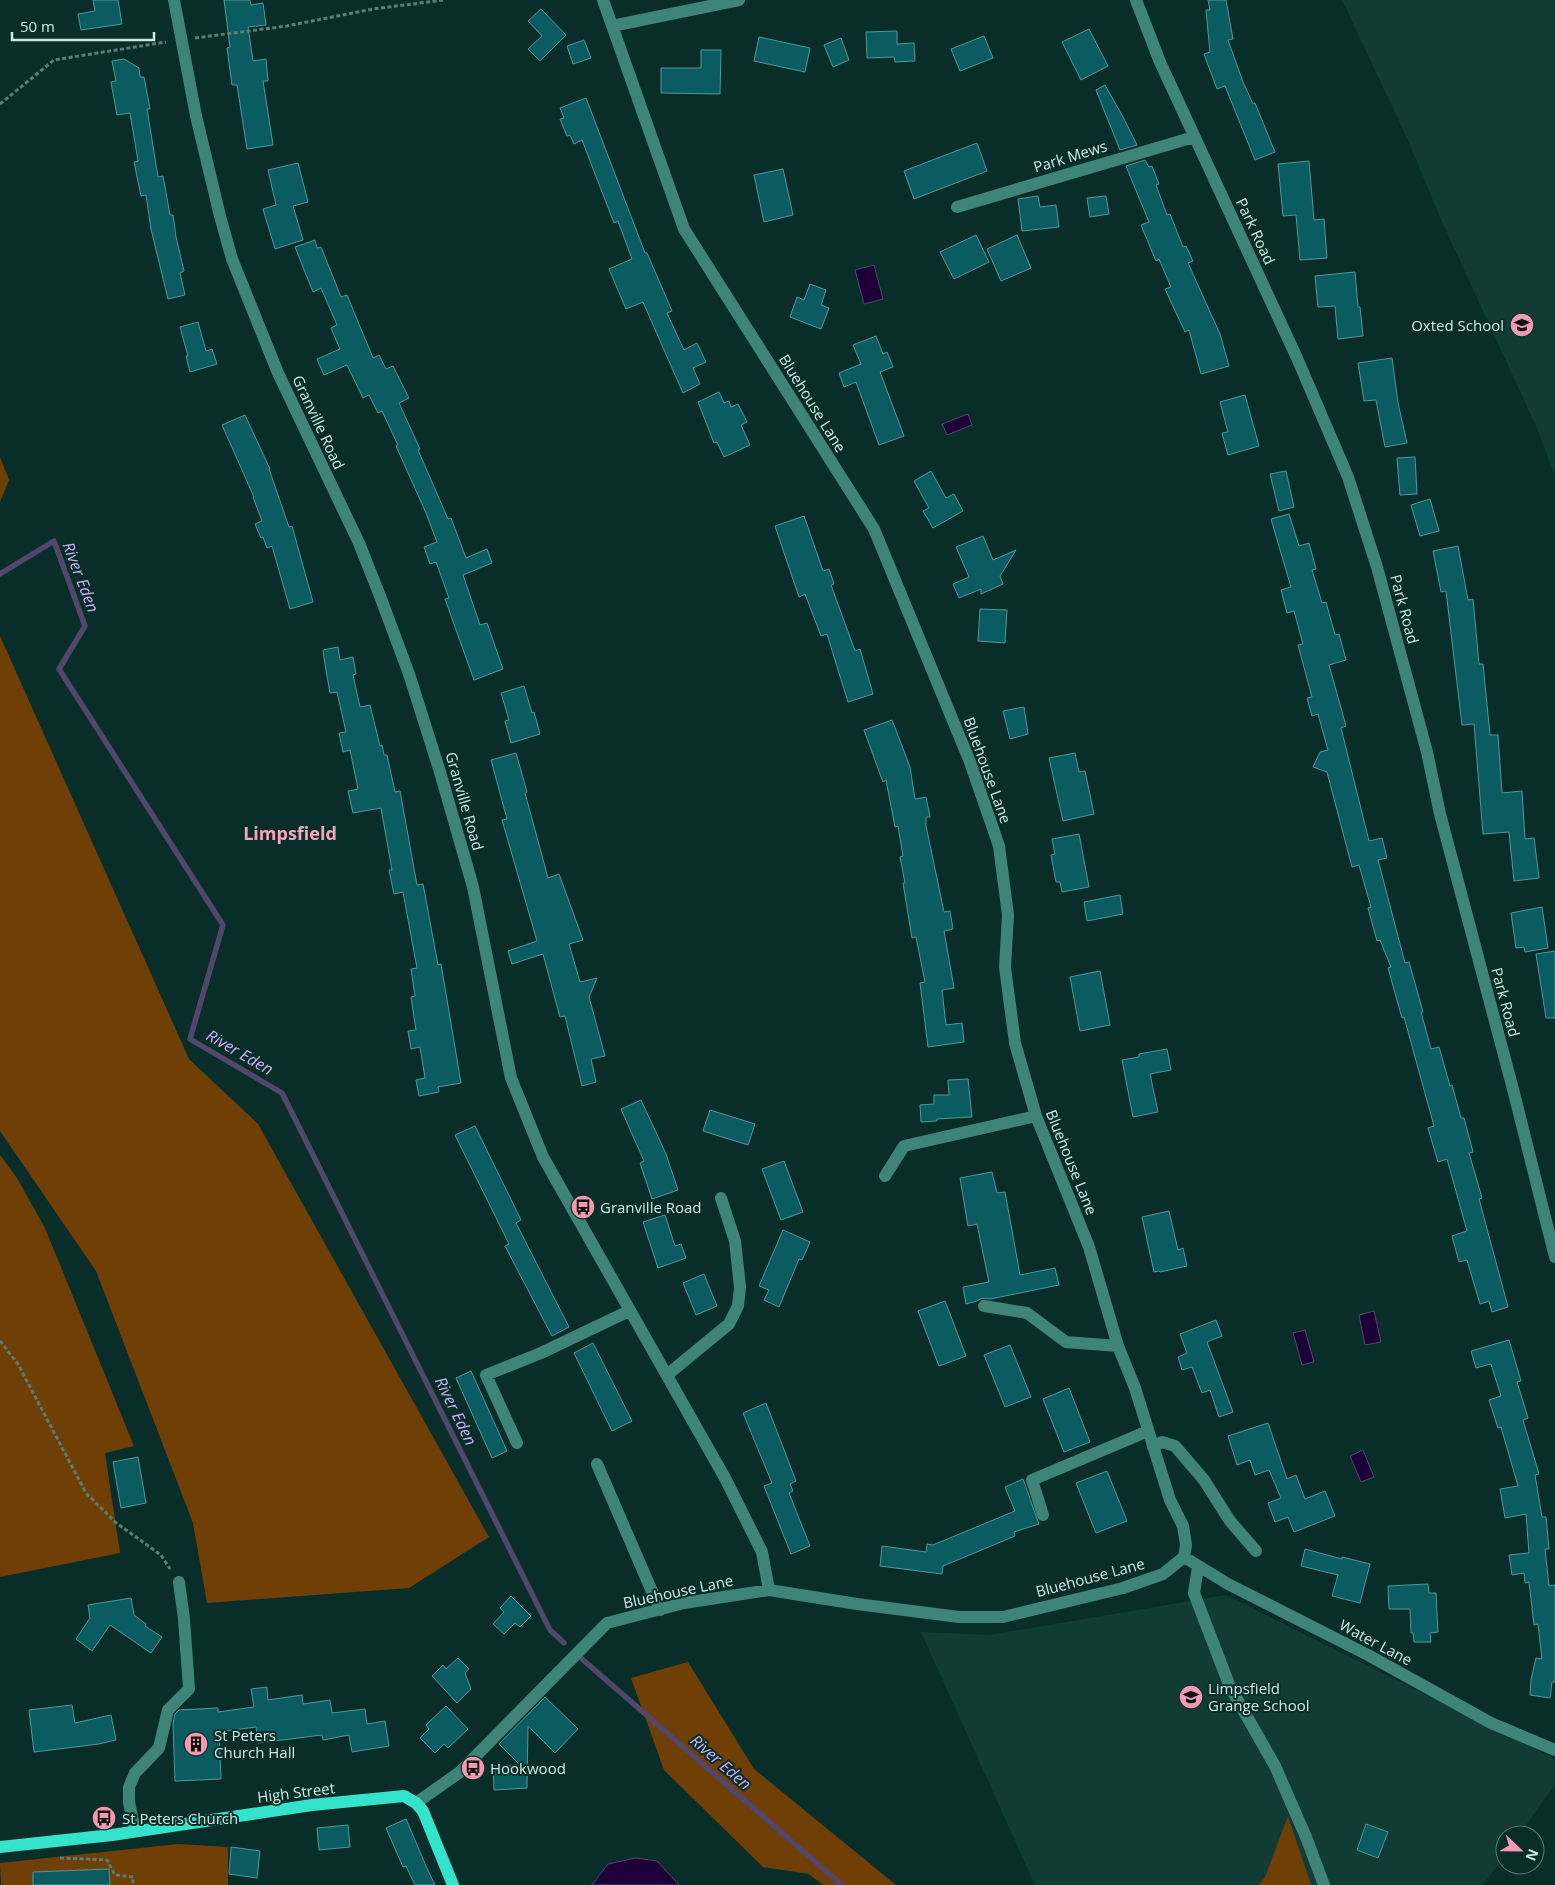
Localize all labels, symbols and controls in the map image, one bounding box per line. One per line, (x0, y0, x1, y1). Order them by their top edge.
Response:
scale bar (12, 10, 155, 42)
text: 50 m (20, 16, 55, 36)
street label: Park Mews (1031, 135, 1109, 177)
street label: Park Road (1232, 195, 1280, 267)
school or university icon: Oxted School (1509, 312, 1535, 338)
place label: Oxted School (1411, 315, 1504, 335)
street label: Bluehouse Lane (775, 350, 851, 456)
street label: Granville Road (288, 372, 350, 472)
water label: River Eden (58, 539, 104, 615)
street label: Park Road (1386, 572, 1424, 646)
street label: Bluehouse Lane (959, 714, 1017, 826)
street label: Granville Road (441, 749, 489, 853)
district label: Limpsfield (243, 821, 337, 845)
street label: Park Road (1487, 965, 1525, 1039)
water label: River Eden (203, 1024, 277, 1080)
street label: Bluehouse Lane (1042, 1106, 1102, 1218)
bus stop icon: Granville Road (570, 1194, 596, 1220)
place label: Granville Road (600, 1197, 702, 1217)
water label: River Eden (430, 1373, 482, 1449)
street label: Bluehouse Lane (1033, 1553, 1147, 1601)
street label: Bluehouse Lane (621, 1570, 735, 1612)
street label: Water Lane (1336, 1614, 1416, 1670)
place label: Limpsfield Grange School (1208, 1678, 1309, 1715)
school or university icon: Limpsfield Grange School (1178, 1684, 1204, 1710)
place label: St Peters Church Hall (214, 1725, 295, 1762)
water label: River Eden (686, 1730, 756, 1794)
building icon: St Peters Church Hall (183, 1731, 209, 1757)
bus stop icon: Hookwood (460, 1755, 486, 1781)
place label: Hookwood (490, 1758, 566, 1778)
street label: High Street (256, 1777, 336, 1807)
bus stop icon: St Peters Church (91, 1805, 117, 1831)
place label: St Peters Church (122, 1808, 238, 1828)
north arrow (1495, 1825, 1545, 1875)
text: N (1522, 1846, 1543, 1864)

